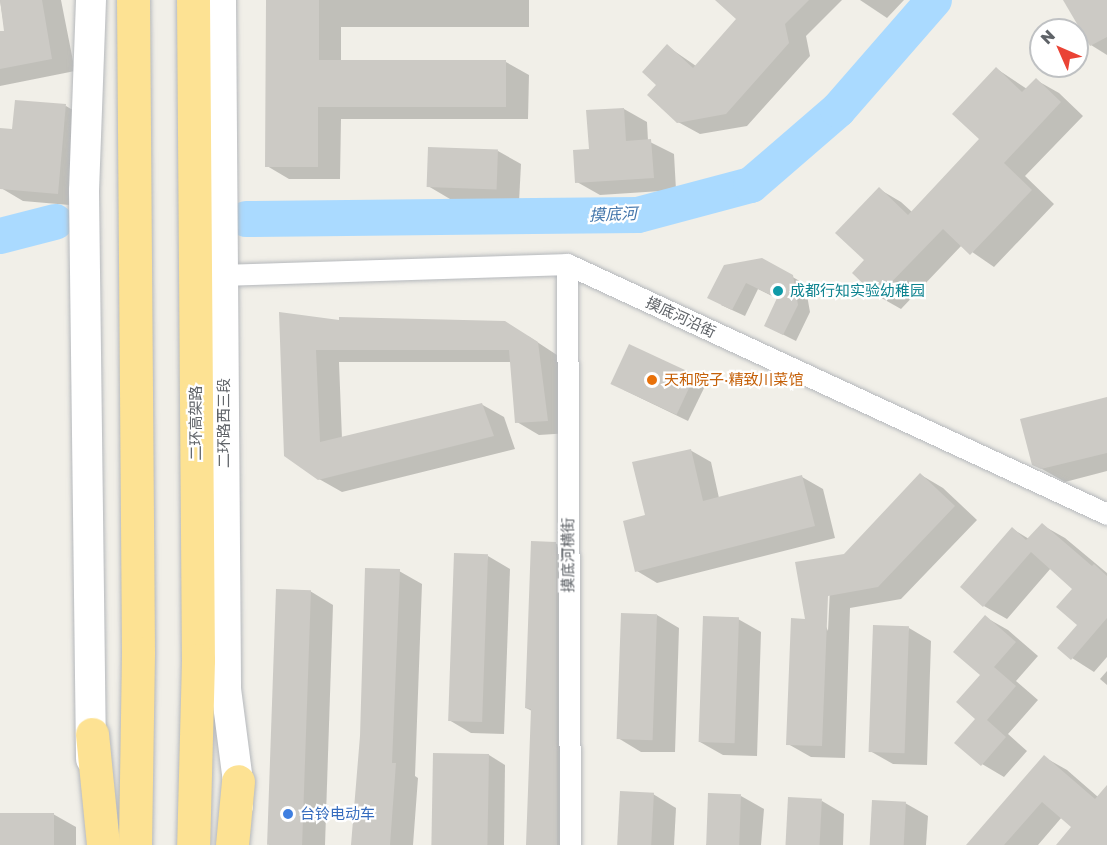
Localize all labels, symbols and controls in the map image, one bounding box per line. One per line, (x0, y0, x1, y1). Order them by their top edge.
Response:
north arrow (1029, 18, 1089, 78)
text: N (1036, 25, 1059, 48)
water label: 摸底河 (589, 204, 637, 224)
place label: 成都行知实验幼稚园 (790, 282, 925, 300)
marker: 成都行知实验幼稚园 (771, 284, 785, 298)
street label: 摸底河沿街 (643, 293, 719, 341)
place label: 天和院子·精致川菜馆 (664, 371, 803, 389)
marker: 天和院子·精致川菜馆 (645, 373, 659, 387)
street label: 二环路西三段 (215, 378, 233, 468)
street label: 二环高架路 (187, 386, 205, 460)
street label: 摸底河横街 (559, 518, 577, 592)
place label: 台铃电动车 (300, 805, 375, 823)
marker: 台铃电动车 (281, 807, 295, 821)

